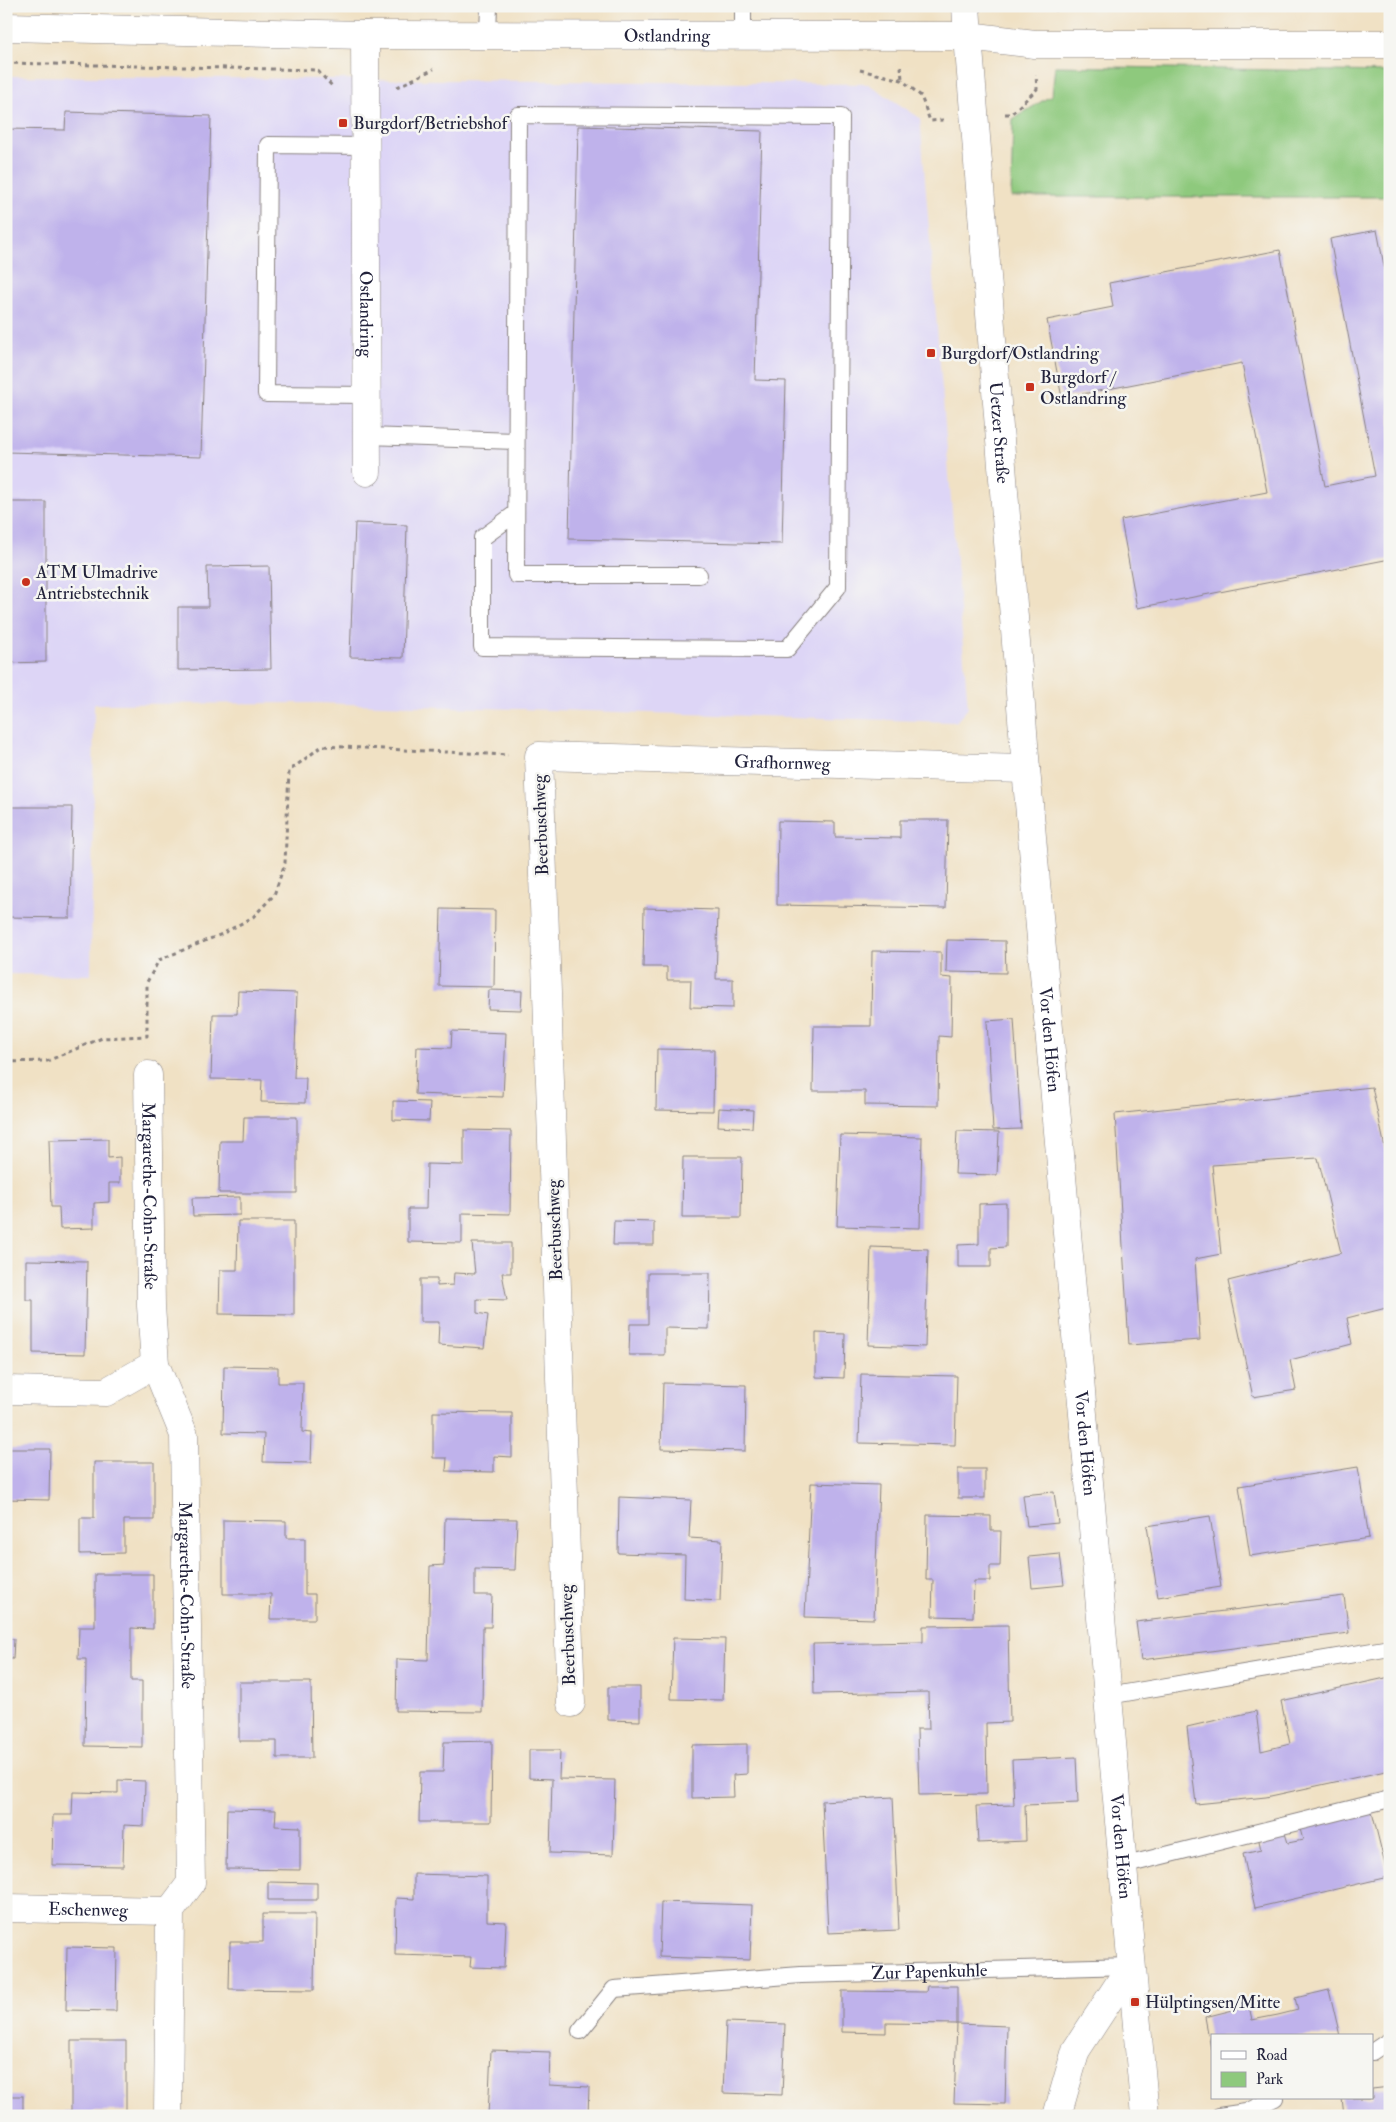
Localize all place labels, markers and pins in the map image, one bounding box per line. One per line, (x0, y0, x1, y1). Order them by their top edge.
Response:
place label: Burgdorf/Betriebshof (353, 112, 511, 135)
marker: Burgdorf/Betriebshof (337, 117, 349, 129)
place label: Burgdorf/Ostlandring (941, 342, 1100, 365)
marker: Burgdorf/Ostlandring (925, 347, 937, 359)
place label: Burgdorf / Ostlandring (1040, 366, 1128, 410)
marker: Burgdorf / Ostlandring (1024, 381, 1036, 393)
place label: ATM Ulmadrive Antriebstechnik (35, 561, 158, 605)
marker: ATM Ulmadrive Antriebstechnik (20, 576, 32, 588)
place label: Hülptingsen/Mitte (1145, 1991, 1281, 2014)
marker: Hülptingsen/Mitte (1129, 1996, 1141, 2008)

